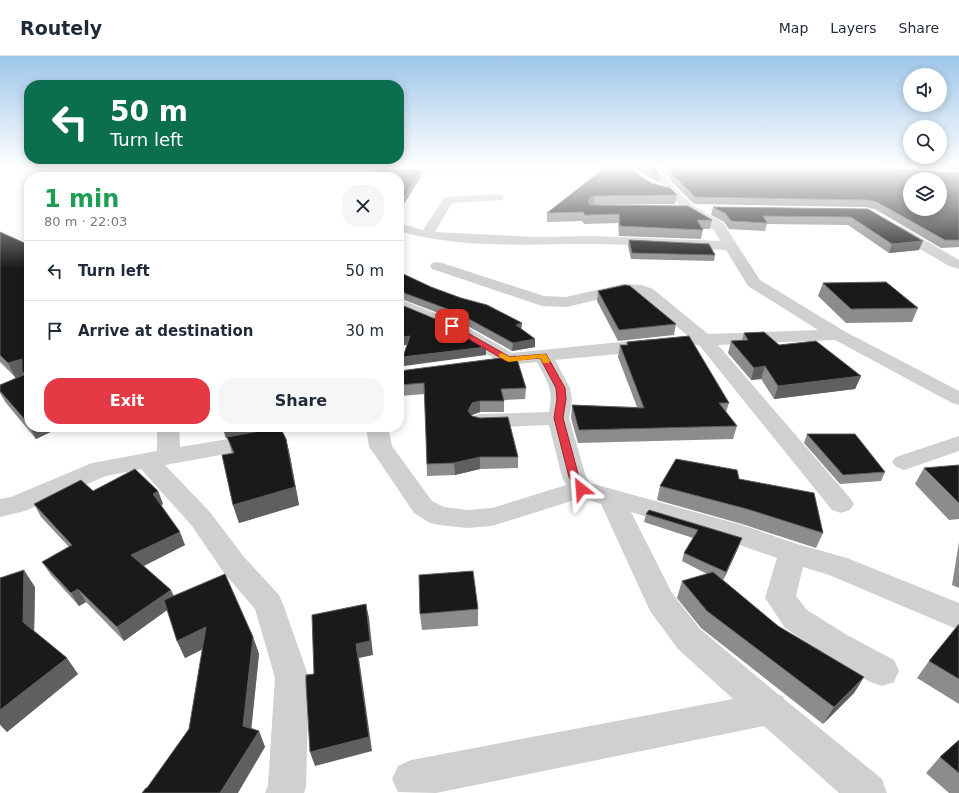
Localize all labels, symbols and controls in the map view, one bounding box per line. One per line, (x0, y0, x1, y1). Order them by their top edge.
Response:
text: Routely (20, 17, 102, 39)
text: Map (779, 20, 808, 36)
text: Layers (830, 20, 877, 36)
text: Share (899, 20, 939, 36)
map controls (903, 68, 947, 216)
button: sound (903, 68, 947, 112)
text: 50 m (110, 95, 188, 128)
icon: left (44, 96, 96, 148)
button: search (903, 120, 947, 164)
text: Turn left (110, 129, 183, 150)
button: layers (903, 172, 947, 216)
text: 1 min (44, 185, 119, 213)
button: close (342, 185, 384, 227)
text: 80 m · 22:03 (44, 214, 127, 229)
icon: left (44, 260, 66, 282)
text: Turn left (78, 262, 150, 280)
text: 50 m (346, 262, 384, 280)
pin (435, 309, 469, 343)
icon: arrive (441, 315, 463, 337)
icon: arrive (44, 320, 66, 342)
text: Arrive at destination (78, 322, 253, 340)
text: 30 m (346, 322, 384, 340)
button: Exit (44, 378, 210, 424)
button: Share (218, 378, 384, 424)
position arrow (560, 468, 602, 510)

